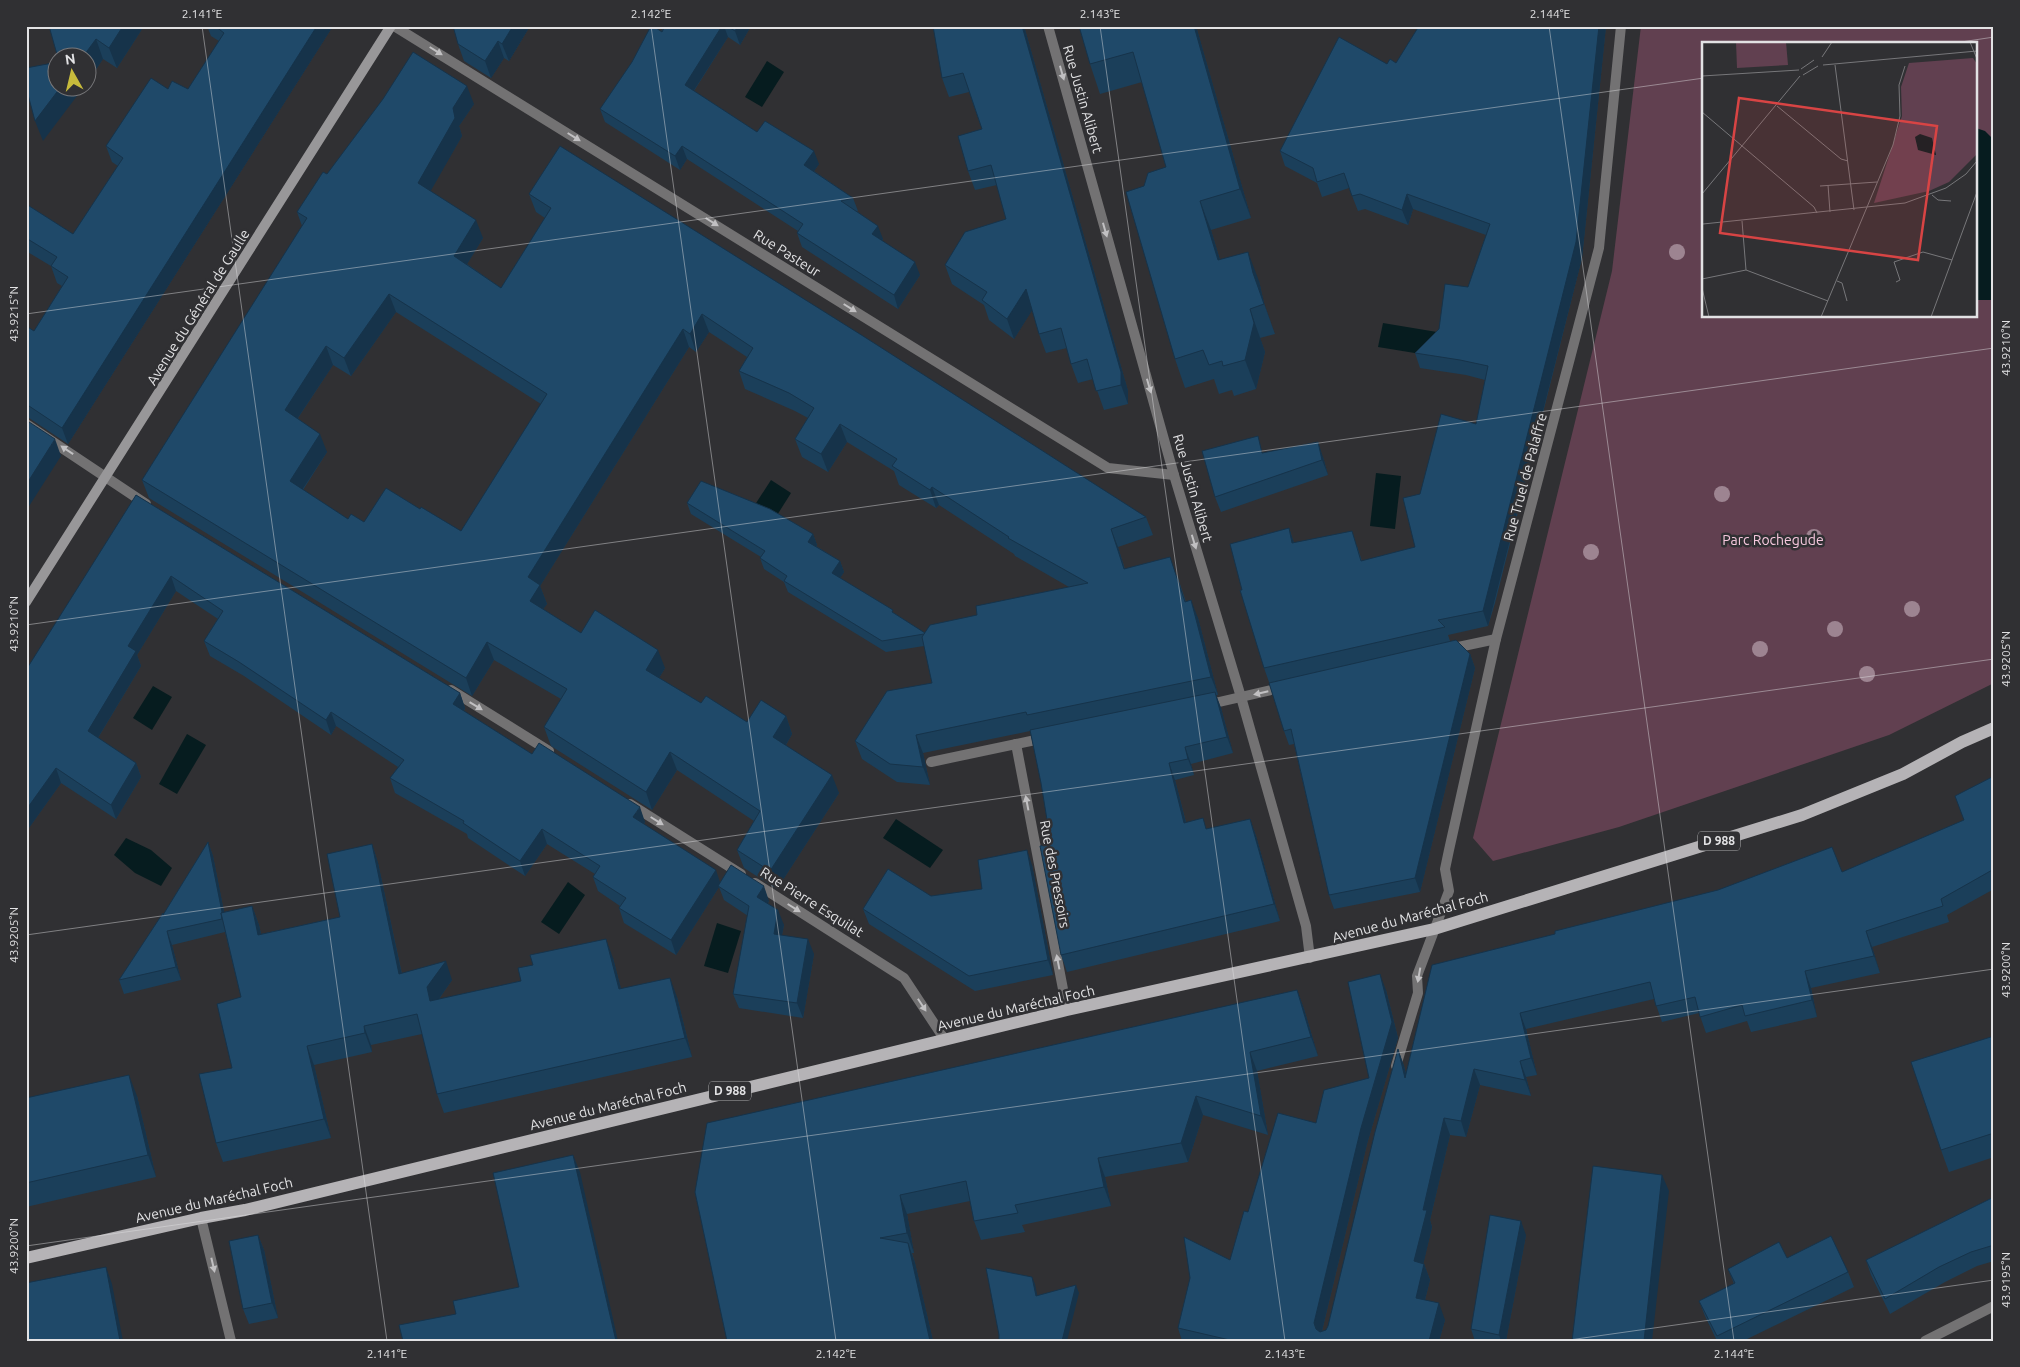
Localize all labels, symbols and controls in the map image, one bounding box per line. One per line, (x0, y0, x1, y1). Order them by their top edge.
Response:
text: 2.141°E (182, 7, 223, 20)
text: 2.142°E (631, 7, 672, 20)
text: 2.143°E (1080, 7, 1121, 20)
text: 2.144°E (1530, 7, 1571, 20)
inset map (1702, 42, 1978, 318)
street label: Rue Justin Alibert (1060, 43, 1106, 155)
one-way arrow (429, 47, 442, 56)
north arrow (48, 48, 98, 98)
text: N (64, 50, 76, 68)
one-way arrow (1058, 66, 1066, 81)
one-way arrow (567, 132, 580, 141)
one-way arrow (705, 218, 718, 227)
one-way arrow (1102, 222, 1110, 237)
street label: Avenue du Général de Gaulle (143, 226, 253, 388)
street label: Rue Pasteur (751, 226, 824, 280)
text: 43.9215°N (7, 286, 20, 342)
one-way arrow (843, 303, 857, 313)
text: 43.9210°N (1999, 320, 2012, 376)
one-way arrow (1145, 379, 1153, 394)
street label: Rue Truel de Palaffre (1500, 411, 1550, 543)
street label: Rue Justin Alibert (1170, 432, 1216, 544)
one-way arrow (60, 445, 74, 455)
park label: Parc Rochegude (1722, 532, 1824, 548)
one-way arrow (1191, 535, 1199, 550)
text: 43.9210°N (7, 596, 20, 652)
text: 43.9205°N (1999, 631, 2012, 687)
one-way arrow (1253, 689, 1268, 697)
one-way arrow (469, 701, 482, 710)
one-way arrow (1023, 794, 1031, 810)
one-way arrow (651, 816, 664, 825)
street label: Rue des Pressoirs (1037, 819, 1073, 929)
road number: D 988 (1698, 831, 1740, 850)
street label: Rue Pierre Esquilat (757, 864, 867, 940)
street label: Avenue du Maréchal Foch (1330, 888, 1490, 946)
one-way arrow (788, 903, 801, 912)
text: 43.9205°N (7, 907, 20, 963)
text: 43.9200°N (1999, 942, 2012, 998)
one-way arrow (1053, 954, 1061, 970)
one-way arrow (1414, 968, 1422, 984)
street label: Avenue du Maréchal Foch (936, 982, 1096, 1034)
one-way arrow (917, 998, 927, 1011)
street label: Avenue du Maréchal Foch (528, 1079, 688, 1133)
road number: D 988 (709, 1082, 751, 1100)
street label: Avenue du Maréchal Foch (134, 1174, 294, 1226)
text: 43.9200°N (7, 1218, 20, 1274)
text: 43.9195°N (1999, 1252, 2012, 1308)
one-way arrow (209, 1257, 217, 1272)
text: 2.141°E (367, 1347, 408, 1360)
text: 2.142°E (816, 1347, 857, 1360)
text: 2.143°E (1265, 1347, 1306, 1360)
text: 2.144°E (1714, 1347, 1755, 1360)

